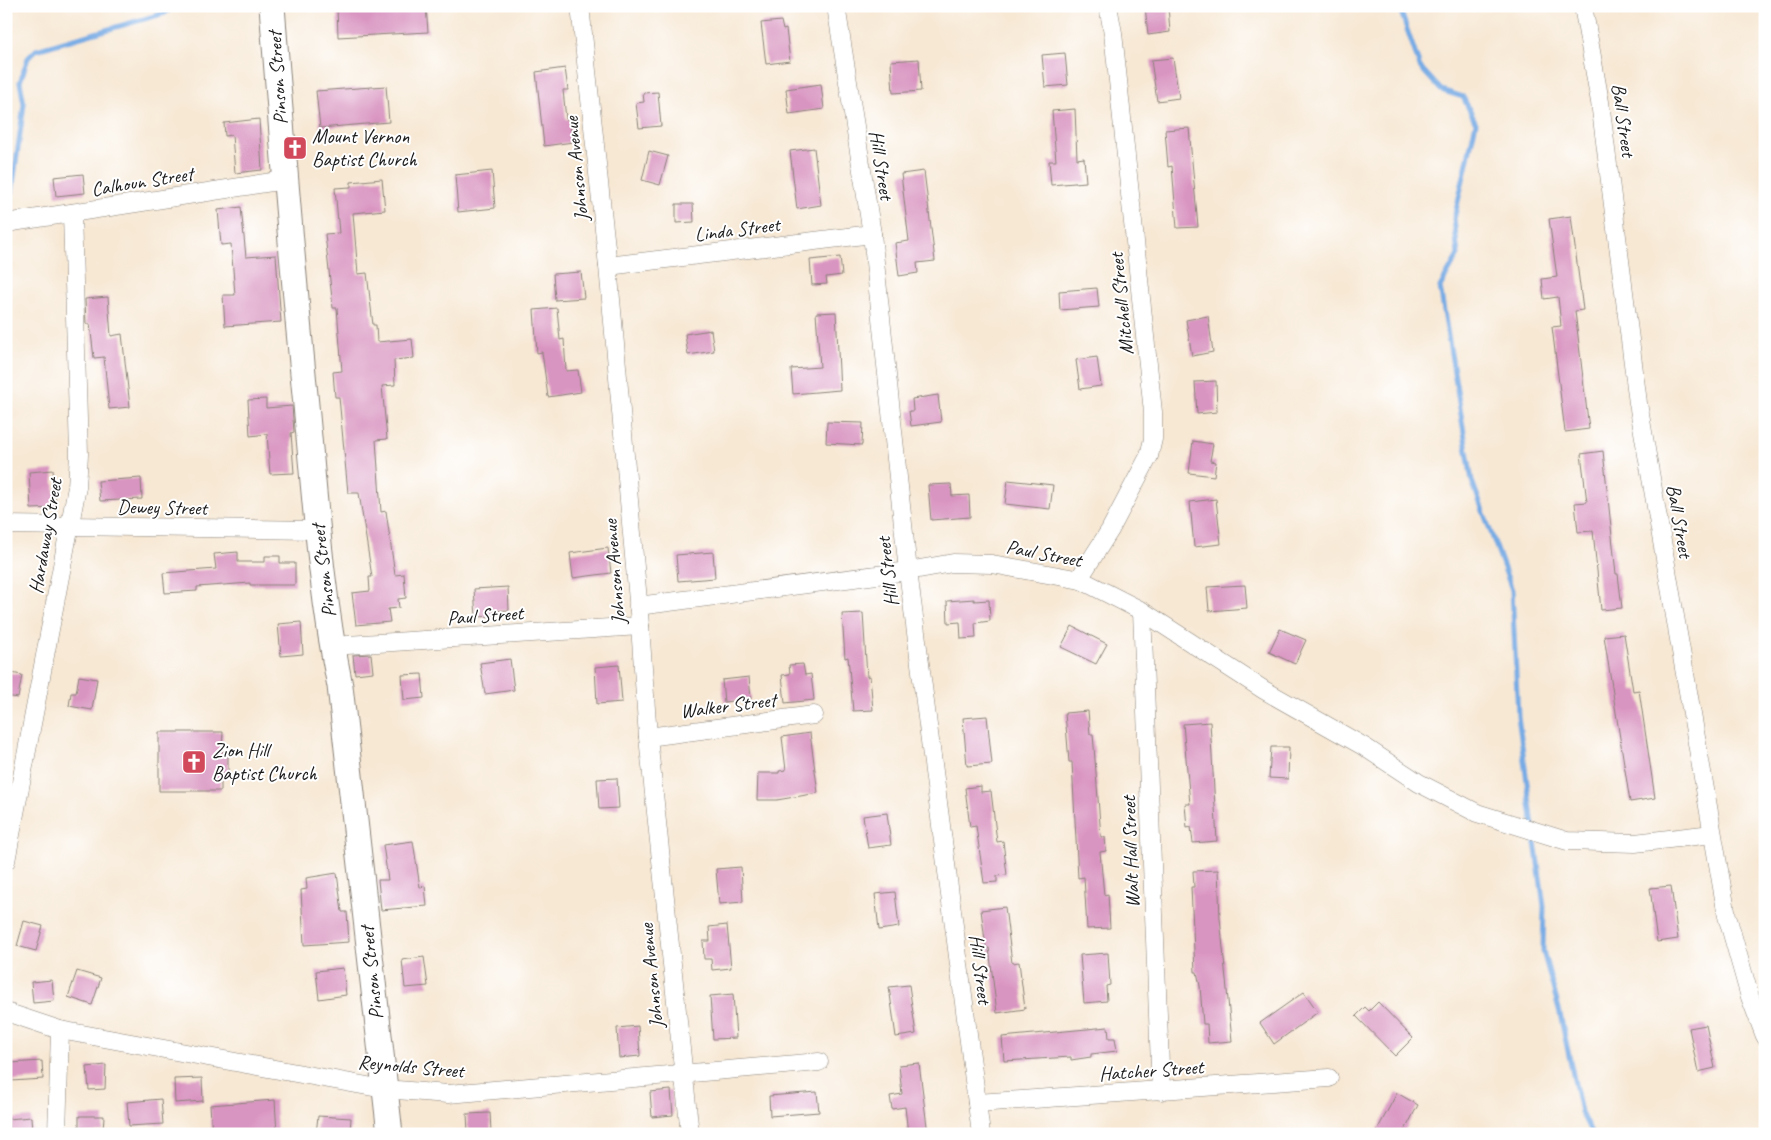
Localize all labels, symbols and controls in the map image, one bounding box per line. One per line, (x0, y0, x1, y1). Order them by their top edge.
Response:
street label: Pinson Street (262, 27, 293, 125)
street label: Ball Street (1606, 82, 1641, 161)
street label: Johnson Avenue (558, 114, 595, 223)
place label: Mount Vernon Baptist Church (312, 124, 418, 172)
street label: Hill Street (864, 129, 900, 204)
church icon: Mount Vernon Baptist Church (282, 135, 308, 161)
street label: Calhoun Street (90, 161, 198, 202)
street label: Linda Street (693, 212, 783, 247)
street label: Mitchell Street (1103, 249, 1139, 356)
street label: Hardaway Street (23, 474, 68, 596)
street label: Ball Street (1661, 483, 1699, 562)
street label: Dewey Street (117, 494, 210, 521)
street label: Johnson Avenue (597, 517, 632, 626)
street label: Pinson Street (305, 520, 342, 619)
street label: Hill Street (871, 533, 904, 608)
street label: Paul Street (1004, 534, 1086, 573)
street label: Paul Street (446, 600, 526, 631)
street label: Walker Street (679, 687, 781, 724)
place label: Zion Hill Baptist Church (212, 738, 318, 786)
church icon: Zion Hill Baptist Church (181, 749, 207, 775)
street label: Walt Hall Street (1116, 793, 1145, 908)
street label: Johnson Avenue (633, 921, 670, 1030)
street label: Pinson Street (354, 922, 389, 1021)
street label: Hill Street (964, 933, 997, 1008)
street label: Reynolds Street (357, 1049, 467, 1084)
street label: Hatcher Street (1098, 1054, 1206, 1087)

